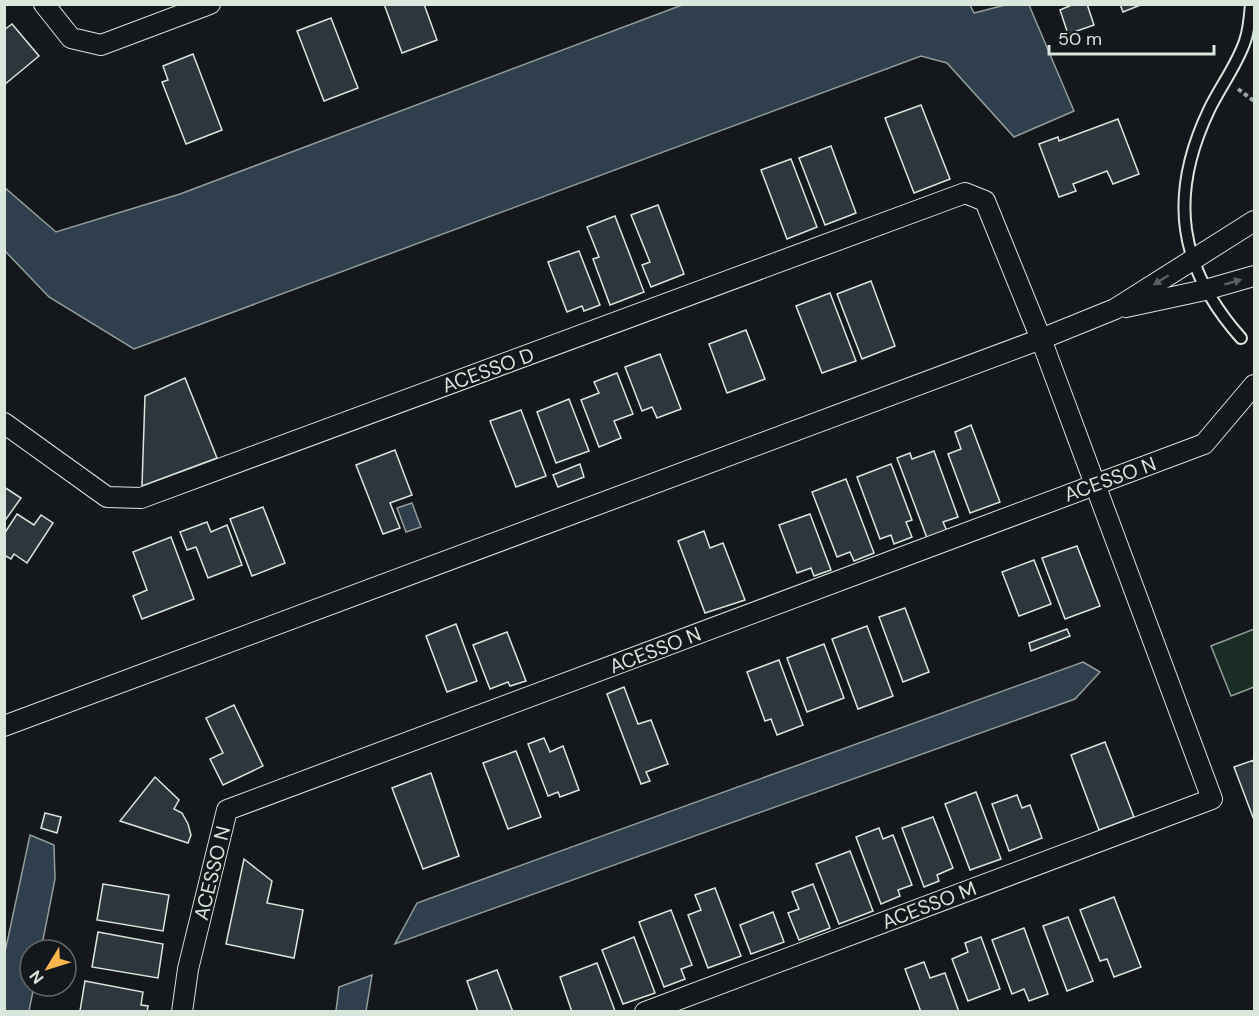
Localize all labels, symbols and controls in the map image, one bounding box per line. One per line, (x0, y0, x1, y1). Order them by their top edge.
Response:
scale bar (1049, 18, 1214, 56)
text: 50 m (1058, 27, 1102, 51)
one-way arrow (1152, 274, 1169, 285)
one-way arrow (1224, 277, 1242, 287)
street label: ACESSO D (438, 341, 538, 399)
street label: ACESSO N (1060, 450, 1160, 508)
street label: ACESSO N (606, 621, 704, 679)
street label: ACESSO N (188, 823, 236, 923)
street label: ACESSO M (878, 875, 980, 935)
north arrow (18, 938, 78, 998)
text: N (25, 966, 48, 988)

